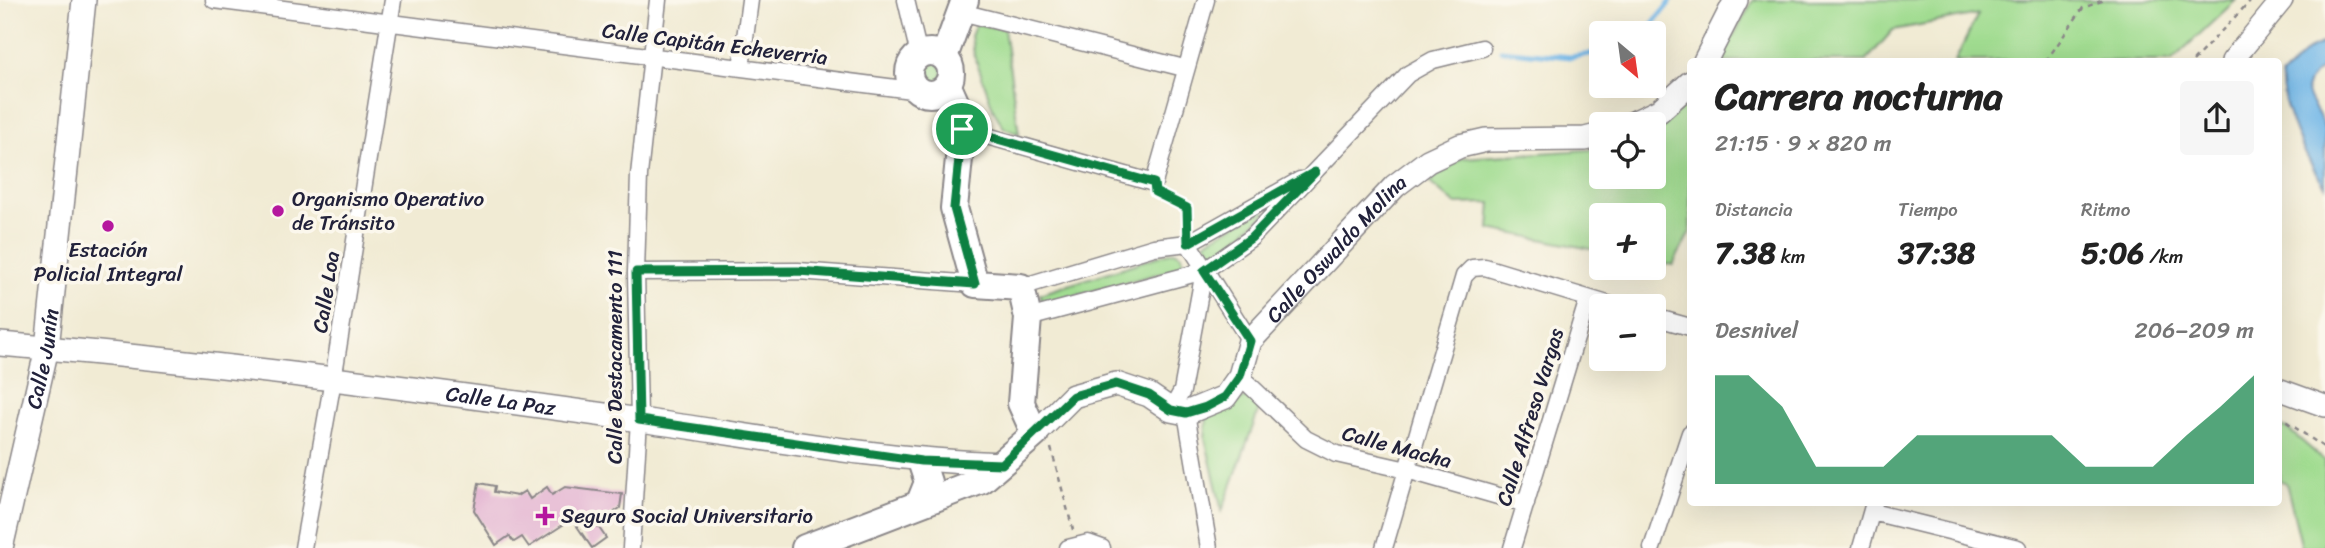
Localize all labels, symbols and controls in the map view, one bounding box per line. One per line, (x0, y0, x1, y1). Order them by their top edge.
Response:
street label: Calle Capitán Echeverria (600, 11, 830, 77)
north arrow (1589, 21, 1666, 98)
map controls (1589, 21, 1666, 371)
text: Carrera nocturna (1715, 63, 2003, 130)
button: share (2180, 81, 2254, 155)
pin (932, 99, 992, 159)
icon: arrive (943, 110, 981, 148)
button: locate (1589, 112, 1666, 189)
text: 21:15 · 9 × 820 m (1715, 123, 1891, 164)
street label: Calle Oswaldo Molina (1256, 164, 1416, 332)
place label: Organismo Operativo de Tránsito (292, 180, 485, 242)
text: Distancia (1715, 193, 1793, 226)
text: Tiempo (1898, 193, 1958, 226)
text: Ritmo (2081, 193, 2130, 226)
marker: Organismo Operativo de Tránsito (270, 203, 286, 219)
button: + (1589, 203, 1666, 280)
marker: Estación Policial Integral (100, 218, 116, 234)
text: 7.38 (1715, 226, 1776, 280)
text: 37:38 (1898, 226, 1975, 280)
text: 5:06 (2081, 226, 2144, 280)
place label: Estación Policial Integral (34, 231, 183, 293)
text: km (1776, 240, 1805, 273)
text: /km (2144, 240, 2183, 273)
street label: Calle Loa (301, 248, 351, 336)
street label: Calle Destacamento 111 (596, 250, 634, 464)
button: − (1589, 294, 1666, 371)
street label: Calle Junín (15, 307, 70, 413)
text: Desnivel (1715, 310, 1798, 351)
text: 206–209 m (2135, 310, 2254, 351)
street label: Calle Alfreso Vargas (1485, 323, 1575, 511)
street label: Calle La Paz (444, 375, 559, 427)
street label: Calle Macha (1338, 414, 1457, 480)
place label: Seguro Social Universitario (561, 497, 813, 535)
marker: Seguro Social Universitario (535, 506, 555, 526)

